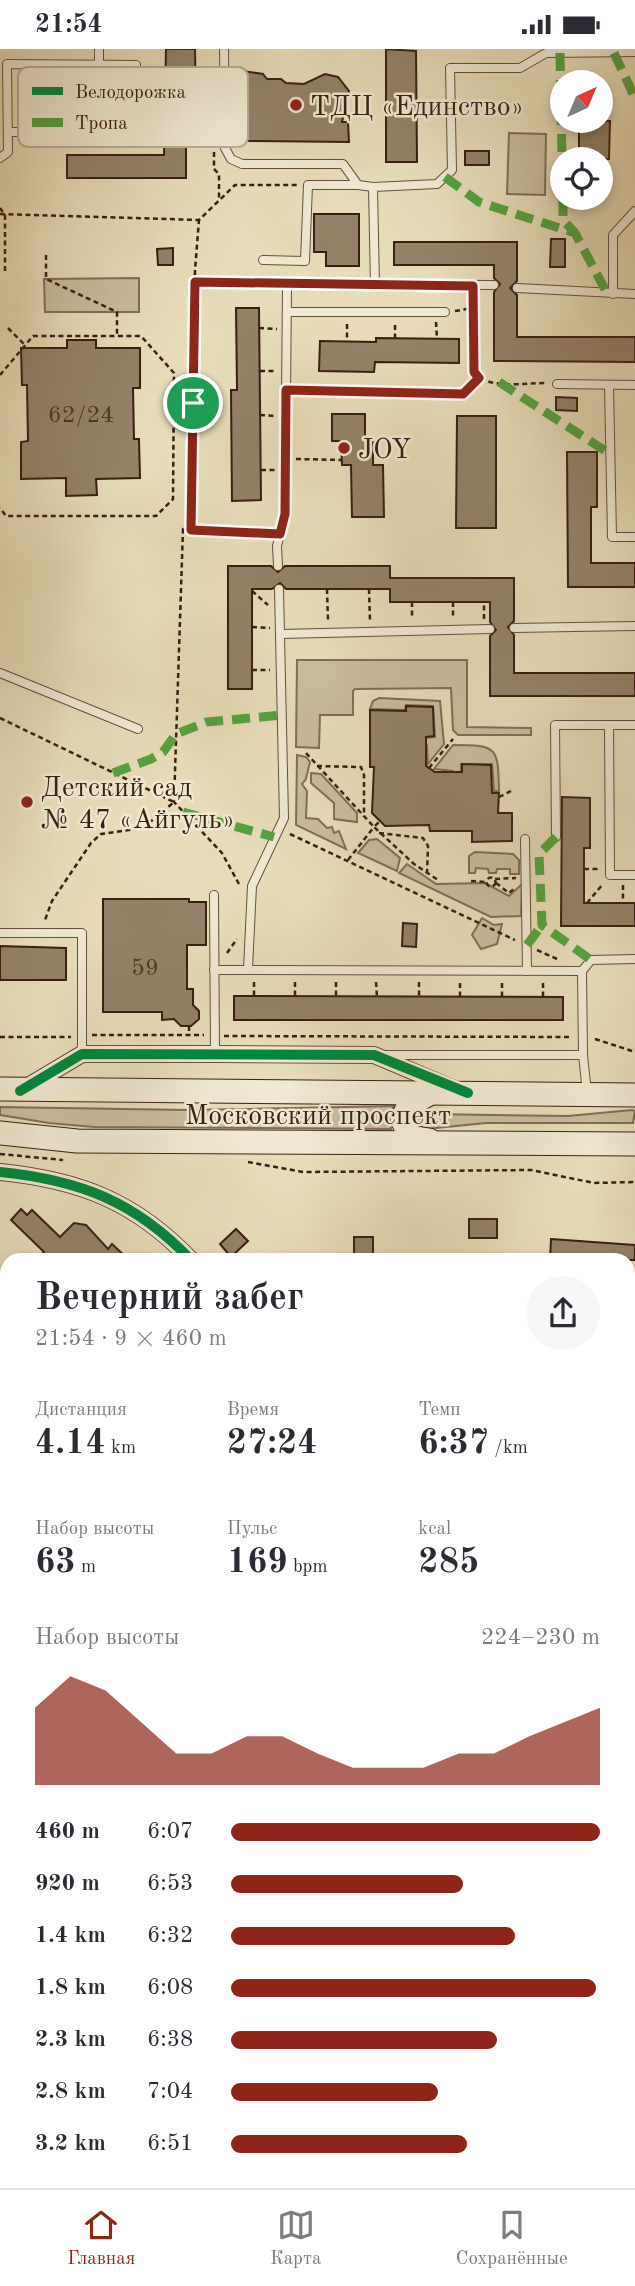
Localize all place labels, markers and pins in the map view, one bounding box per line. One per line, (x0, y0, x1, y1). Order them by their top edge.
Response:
place label: ТДЦ «Единство» (310, 94, 524, 122)
marker: ТДЦ «Единство» (288, 97, 304, 113)
pin (163, 373, 223, 433)
place label: JOY (358, 437, 411, 465)
marker: JOY (336, 440, 352, 456)
place label: Детский сад № 47 «Айгуль» (41, 775, 235, 835)
marker: Детский сад № 47 «Айгуль» (19, 794, 35, 810)

